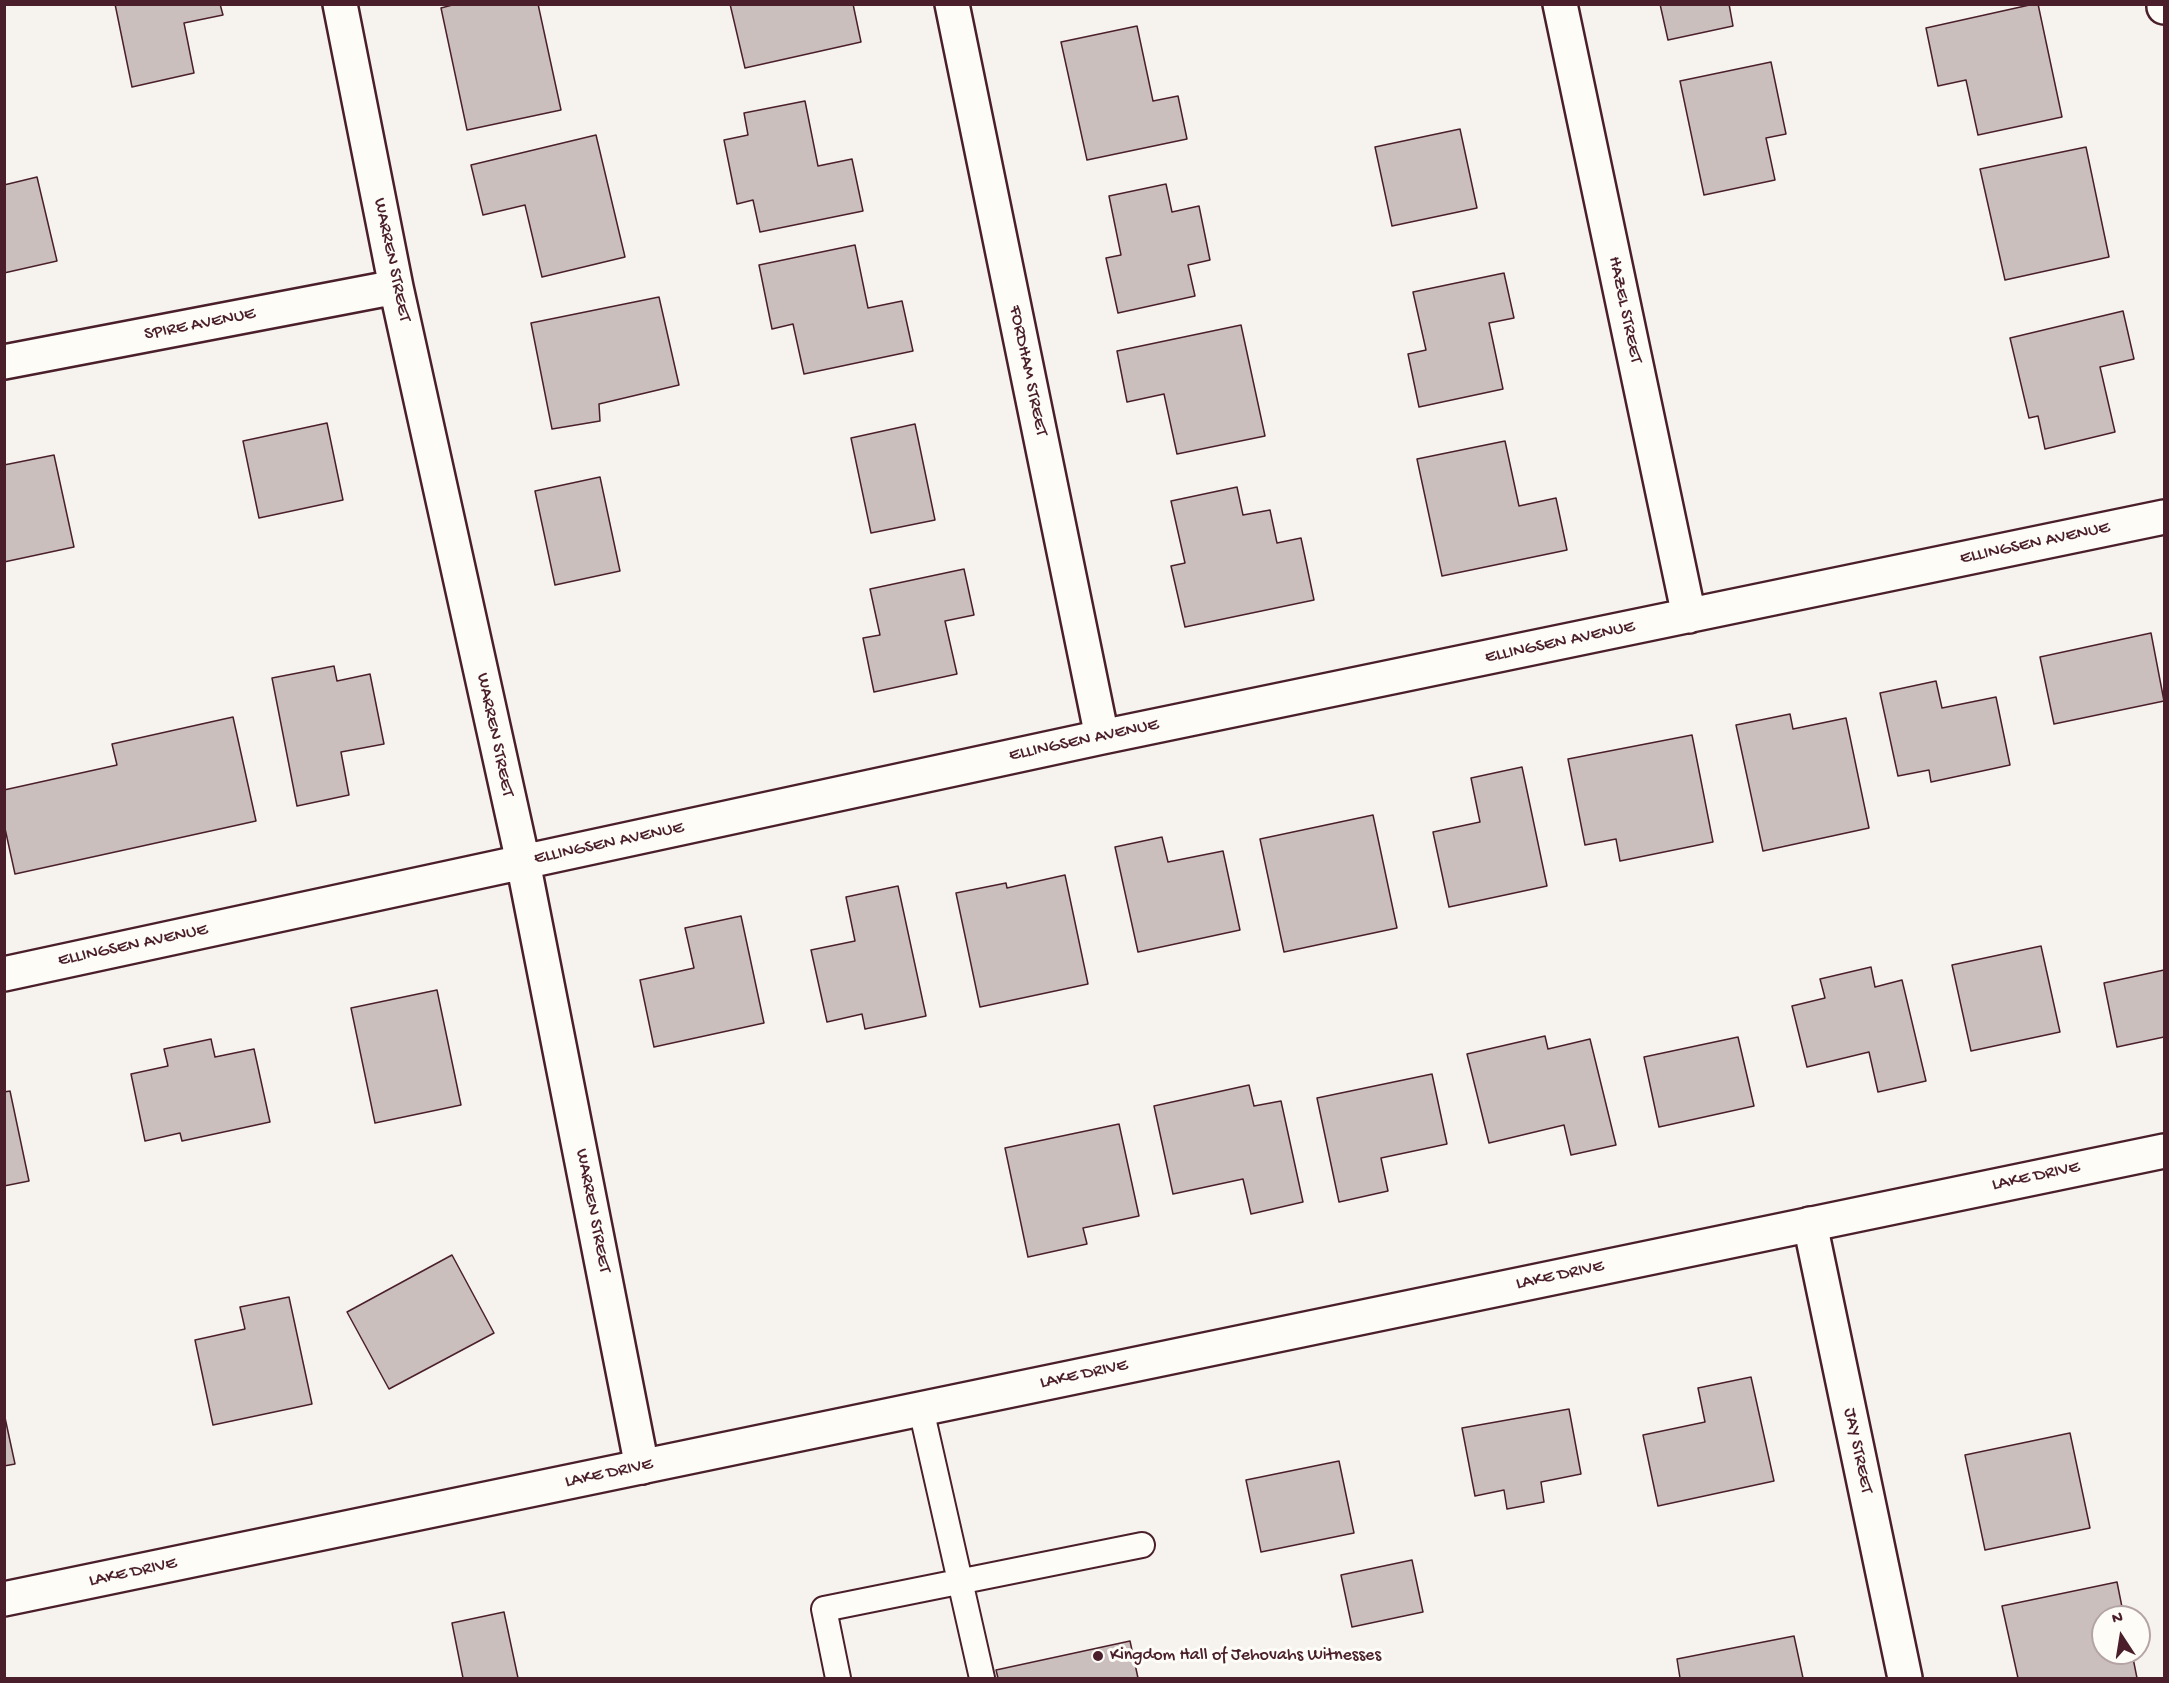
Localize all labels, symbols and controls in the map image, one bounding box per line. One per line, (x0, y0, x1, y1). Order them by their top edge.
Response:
street label: WARREN STREET (367, 196, 415, 324)
street label: HAZEL STREET (1602, 255, 1646, 365)
street label: SPIRE AVENUE (143, 304, 257, 346)
street label: FORDHAM STREET (1003, 304, 1051, 438)
street label: ELLINGSEN AVENUE (1958, 518, 2112, 570)
street label: ELLINGSEN AVENUE (1483, 617, 1637, 669)
street label: WARREN STREET (470, 671, 518, 799)
street label: ELLINGSEN AVENUE (1007, 715, 1161, 767)
street label: ELLINGSEN AVENUE (532, 818, 686, 870)
street label: ELLINGSEN AVENUE (56, 920, 210, 972)
street label: WARREN STREET (569, 1147, 615, 1275)
street label: LAKE DRIVE (1990, 1157, 2082, 1197)
street label: LAKE DRIVE (1514, 1256, 1606, 1296)
street label: LAKE DRIVE (1038, 1355, 1130, 1395)
street label: JAY STREET (1837, 1406, 1877, 1496)
street label: LAKE DRIVE (563, 1454, 655, 1494)
street label: LAKE DRIVE (87, 1553, 179, 1593)
north arrow (2091, 1605, 2151, 1665)
text: N (2110, 1608, 2125, 1629)
place label: Kingdom Hall of Jehovahs Witnesses (1110, 1645, 1381, 1667)
marker: Kingdom Hall of Jehovahs Witnesses (1091, 1649, 1105, 1663)

